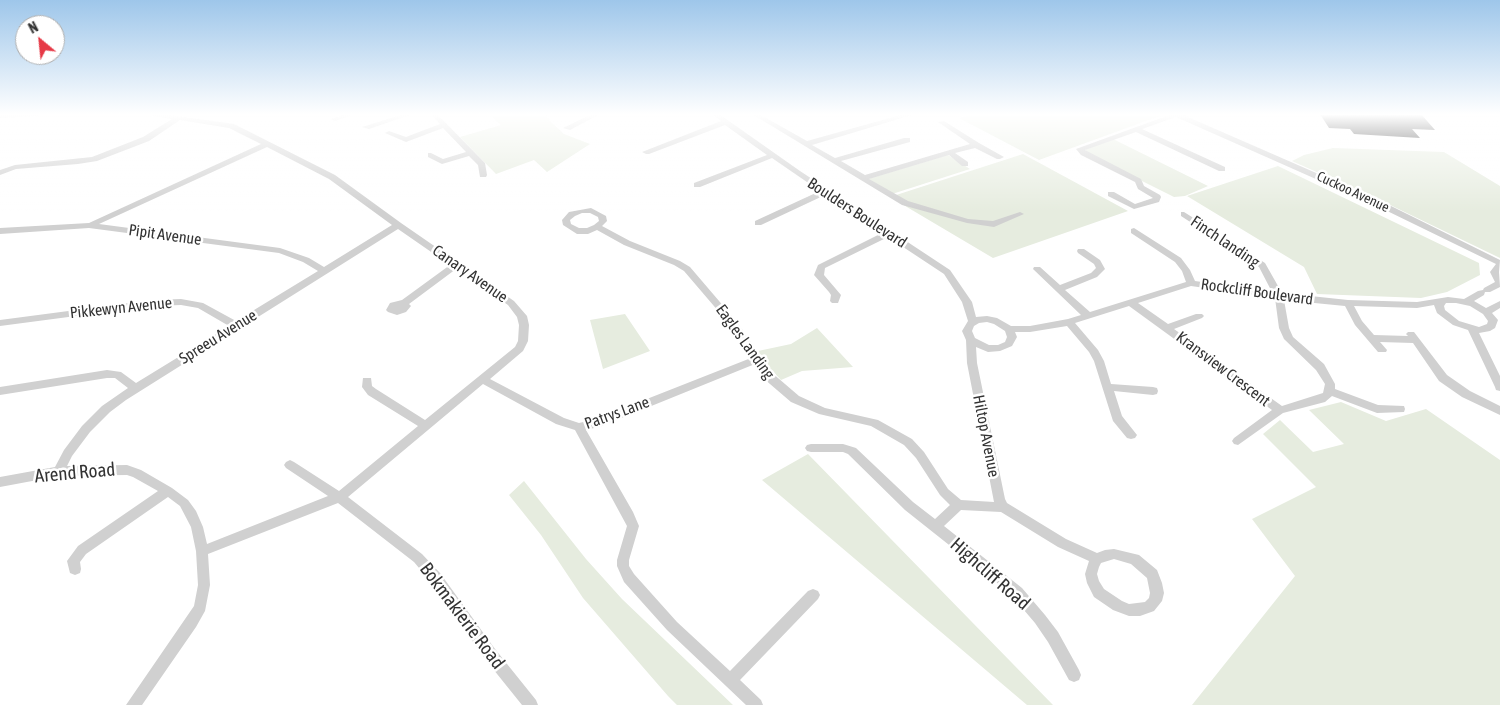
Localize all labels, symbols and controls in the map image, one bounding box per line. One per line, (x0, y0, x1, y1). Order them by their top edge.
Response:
north arrow (15, 15, 65, 65)
text: N (26, 19, 41, 37)
street label: Cuckoo Avenue (1314, 168, 1392, 216)
street label: Boulders Boulevard (804, 174, 910, 252)
street label: Finch landing (1187, 212, 1263, 272)
street label: Pipit Avenue (127, 220, 203, 250)
street label: Canary Avenue (429, 241, 511, 307)
street label: Rockcliff Boulevard (1200, 275, 1314, 309)
street label: Pikkewyn Avenue (69, 293, 173, 323)
street label: Eagles Landing (711, 301, 779, 383)
street label: Spreeu Avenue (176, 306, 260, 368)
street label: Kransview Crescent (1172, 327, 1274, 411)
street label: Patrys Lane (582, 392, 652, 434)
street label: Hiltop Avenue (969, 393, 1003, 479)
street label: Arend Road (34, 458, 116, 488)
street label: Highcliff Road (945, 533, 1035, 615)
street label: Bokmakierie Road (415, 558, 509, 674)

